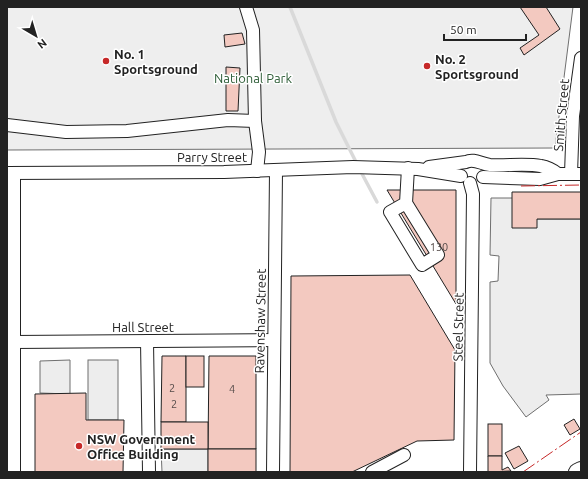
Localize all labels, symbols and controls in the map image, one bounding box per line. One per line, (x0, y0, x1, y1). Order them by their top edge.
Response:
north arrow (16, 16, 56, 56)
scale bar (444, 16, 526, 42)
text: 50 m (450, 23, 477, 36)
text: N (35, 37, 49, 51)
place label: No. 1 Sportsground (114, 47, 198, 76)
place label: No. 2 Sportsground (435, 52, 519, 81)
marker: No. 1 Sportsground (101, 56, 111, 66)
marker: No. 2 Sportsground (422, 61, 432, 71)
park label: National Park (214, 71, 293, 85)
street label: Smith Street (551, 78, 571, 152)
street label: Parry Street (177, 150, 247, 164)
house number: 130 (430, 241, 448, 253)
street label: Ravenshaw Street (252, 269, 268, 373)
street label: Steel Street (450, 292, 466, 362)
street label: Hall Street (112, 320, 174, 334)
house number: 2 (169, 382, 175, 394)
house number: 4 (229, 383, 235, 395)
house number: 2 (171, 398, 177, 410)
place label: NSW Government Office Building (87, 432, 196, 461)
marker: NSW Government Office Building (74, 441, 84, 451)

